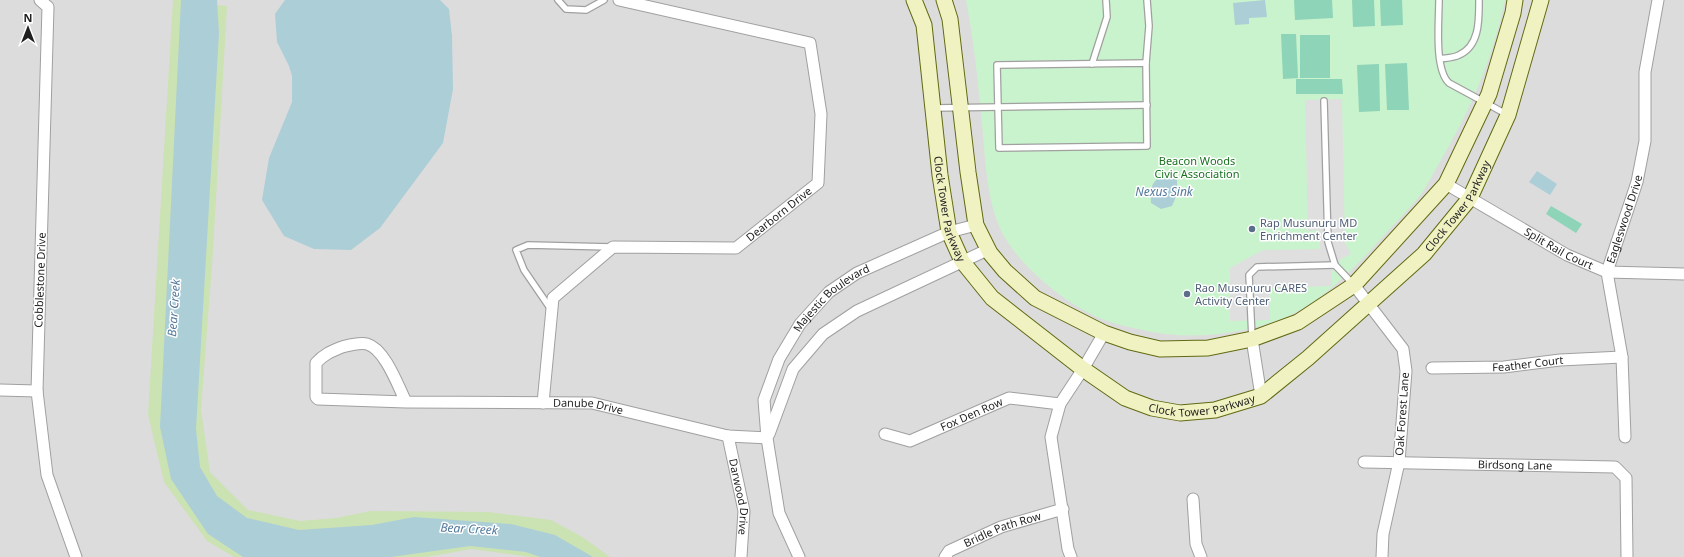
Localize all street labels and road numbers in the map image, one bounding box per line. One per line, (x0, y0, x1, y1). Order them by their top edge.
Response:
street label: Clock Tower Parkway (931, 155, 969, 264)
street label: Clock Tower Parkway (1421, 157, 1493, 255)
street label: Eagleswood Drive (1602, 174, 1645, 265)
street label: Dearborn Drive (743, 183, 815, 244)
street label: Split Rail Court (1522, 224, 1596, 272)
street label: Cobblestone Drive (30, 232, 49, 328)
street label: Majestic Boulevard (789, 260, 872, 334)
street label: Feather Court (1492, 352, 1564, 374)
street label: Oak Forest Lane (1391, 372, 1412, 456)
street label: Clock Tower Parkway (1148, 390, 1257, 420)
street label: Fox Den Row (938, 394, 1005, 434)
street label: Danube Drive (553, 395, 625, 417)
street label: Birdsong Lane (1478, 456, 1552, 473)
street label: Darwood Drive (726, 457, 752, 536)
street label: Bridle Path Row (961, 508, 1043, 550)

